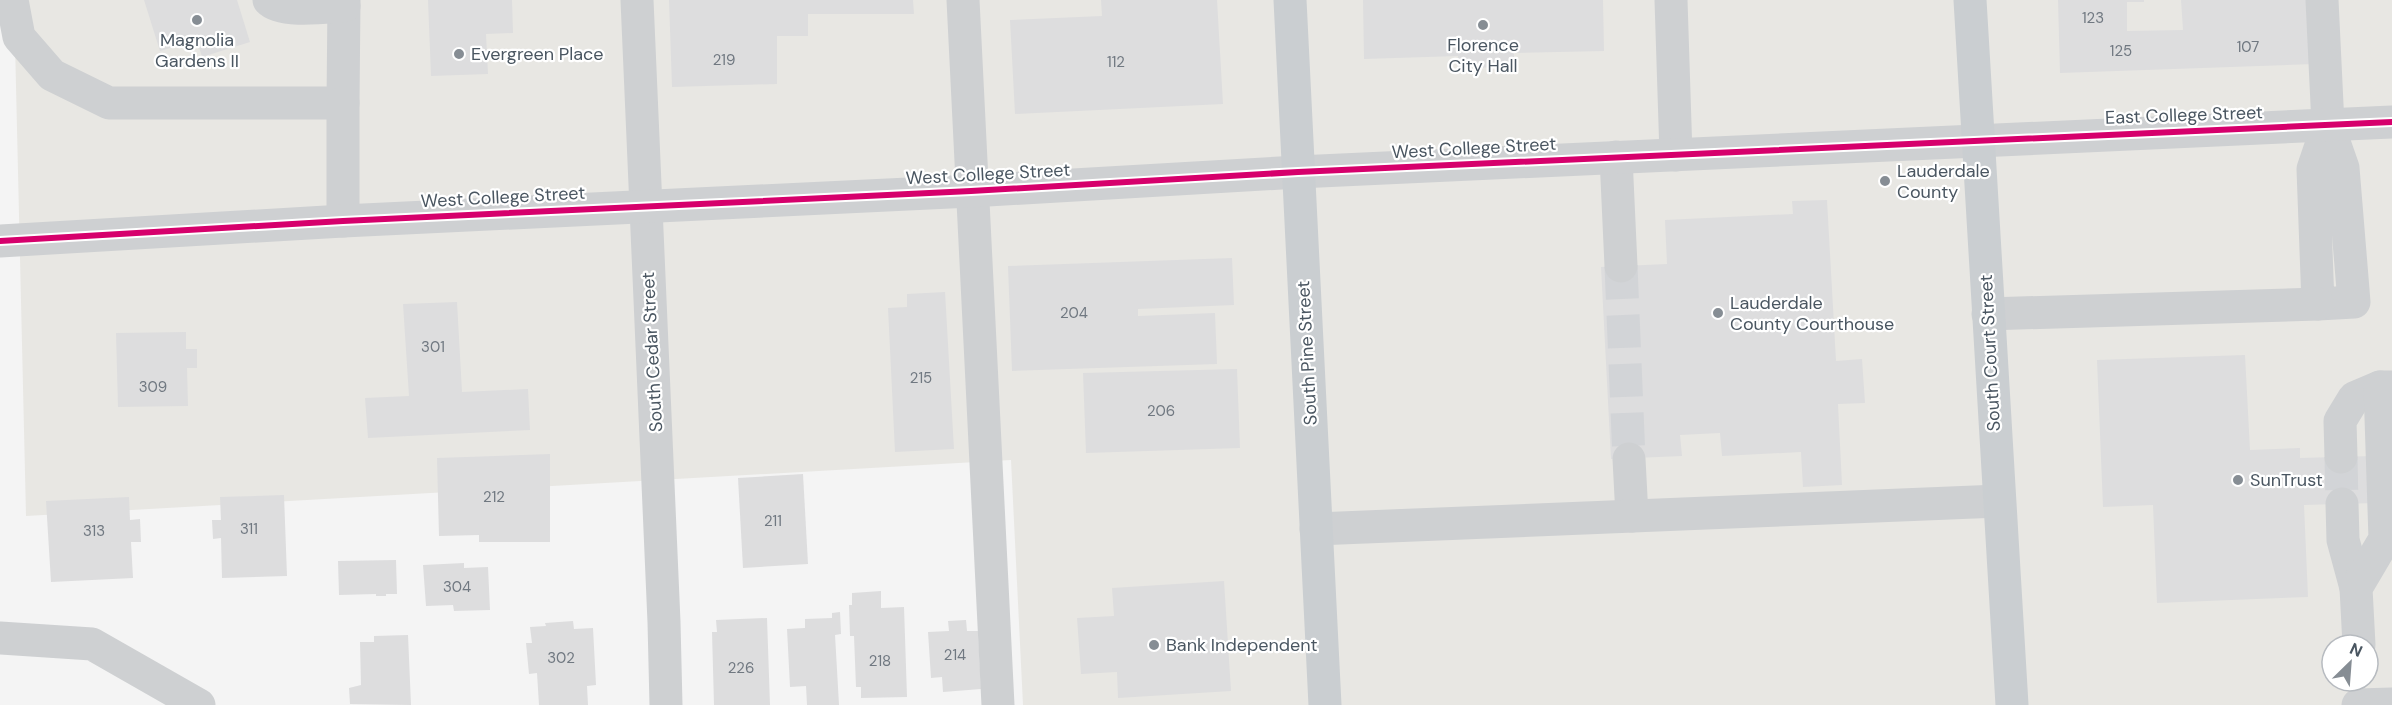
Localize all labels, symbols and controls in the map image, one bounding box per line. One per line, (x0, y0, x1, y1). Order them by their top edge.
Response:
house number: 123 (2082, 8, 2104, 28)
marker: Magnolia Gardens II (190, 13, 204, 27)
marker: Florence City Hall (1476, 18, 1490, 32)
place label: Magnolia Gardens II (155, 28, 239, 73)
place label: Florence City Hall (1447, 33, 1519, 78)
house number: 107 (2237, 37, 2259, 57)
house number: 125 (2110, 41, 2132, 61)
place label: Evergreen Place (471, 42, 604, 66)
marker: Evergreen Place (452, 47, 466, 61)
house number: 219 (713, 50, 735, 70)
house number: 112 (1107, 52, 1125, 72)
street label: East College Street (2105, 100, 2263, 130)
street label: West College Street (1391, 132, 1557, 164)
street label: West College Street (905, 158, 1071, 190)
place label: Lauderdale County (1897, 159, 1990, 204)
marker: Lauderdale County (1878, 174, 1892, 188)
street label: West College Street (420, 181, 586, 213)
street label: South Cedar Street (636, 271, 668, 433)
street label: South Court Street (1974, 274, 2006, 432)
street label: South Pine Street (1291, 280, 1323, 426)
place label: Lauderdale County Courthouse (1730, 291, 1894, 336)
house number: 204 (1060, 303, 1088, 323)
marker: Lauderdale County Courthouse (1711, 306, 1725, 320)
house number: 301 (421, 337, 445, 357)
house number: 215 (910, 368, 932, 388)
house number: 309 (139, 377, 167, 397)
house number: 206 (1147, 401, 1175, 421)
place label: SunTrust (2250, 468, 2323, 492)
marker: SunTrust (2231, 473, 2245, 487)
house number: 212 (483, 487, 505, 507)
house number: 211 (764, 511, 782, 531)
house number: 311 (240, 519, 258, 539)
house number: 313 (83, 521, 105, 541)
house number: 304 (443, 577, 471, 597)
place label: Bank Independent (1166, 633, 1318, 657)
north arrow (2320, 633, 2380, 693)
marker: Bank Independent (1147, 638, 1161, 652)
text: N (2346, 638, 2366, 662)
house number: 214 (944, 645, 966, 665)
house number: 302 (547, 648, 575, 668)
house number: 218 (869, 651, 891, 671)
house number: 226 (728, 658, 754, 678)

